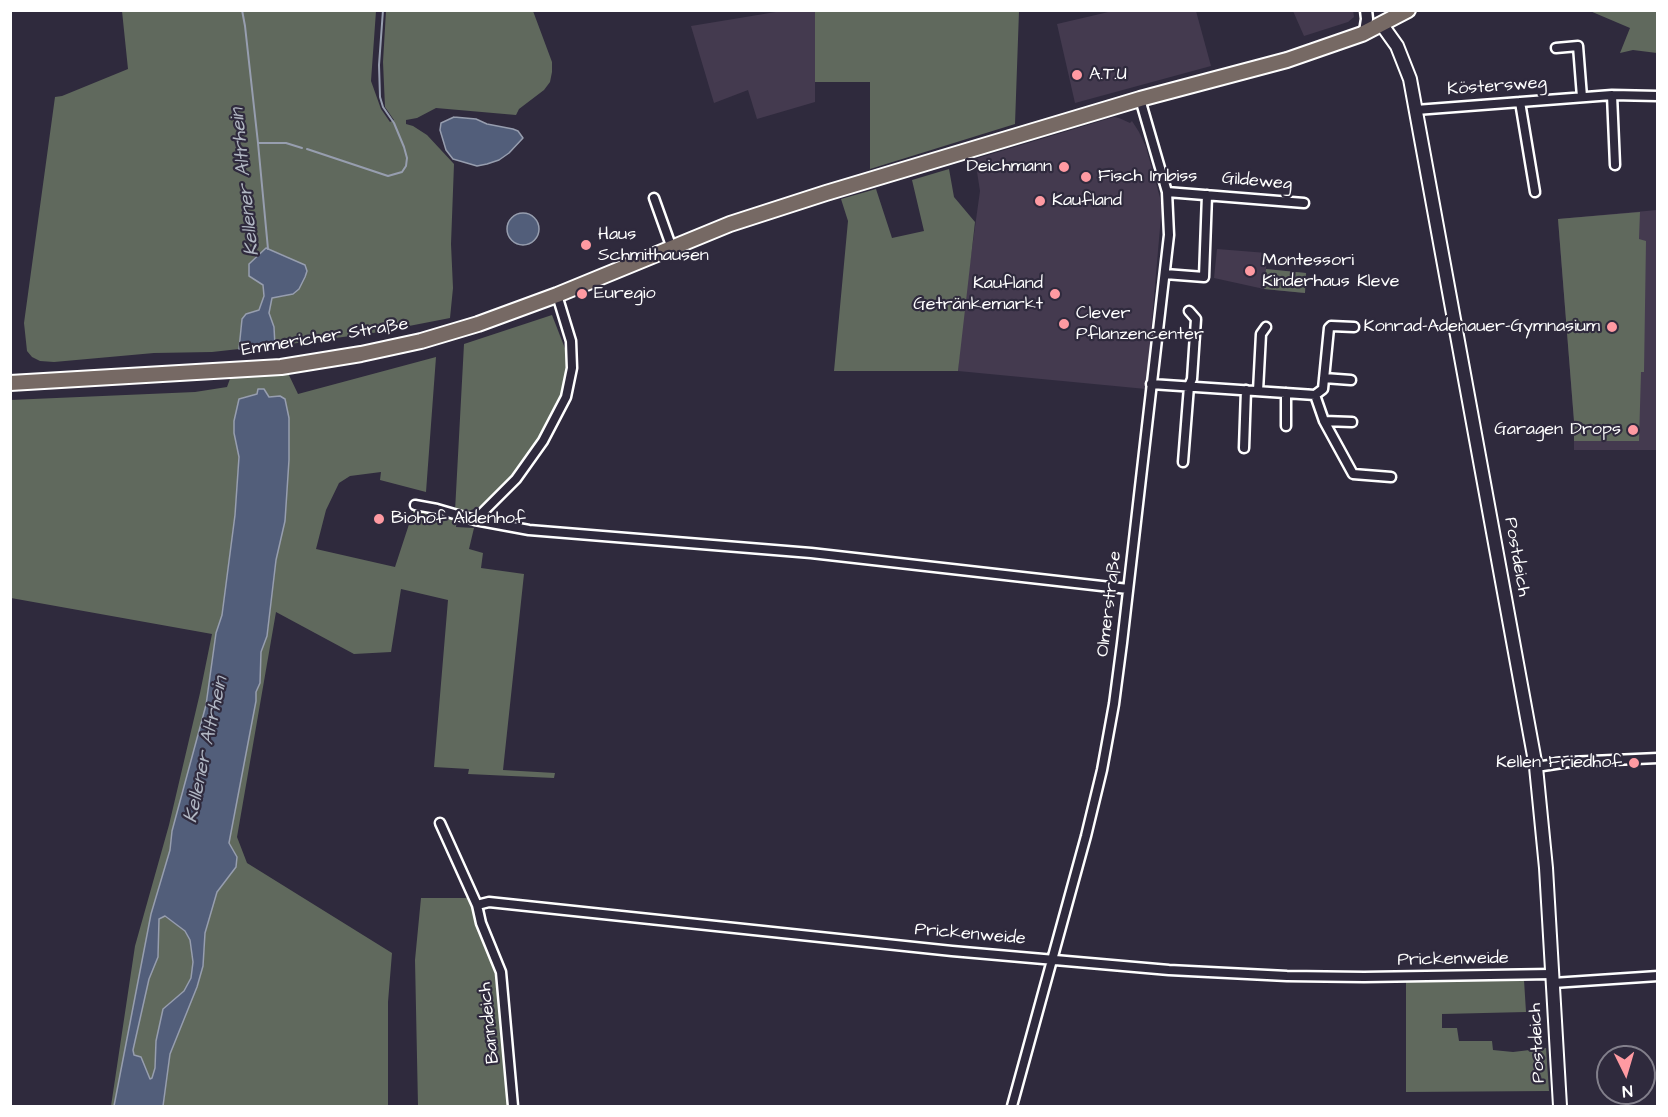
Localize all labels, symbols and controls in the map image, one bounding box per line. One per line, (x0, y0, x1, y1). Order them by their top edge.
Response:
place label: A.T.U (1089, 64, 1127, 86)
marker: A.T.U (1070, 68, 1084, 82)
street label: Köstersweg (1447, 73, 1547, 101)
water label: Kellener Altrhein (226, 107, 266, 257)
place label: Deichmann (966, 156, 1052, 178)
marker: Deichmann (1057, 160, 1071, 174)
place label: Fisch Imbiss (1098, 166, 1197, 188)
street label: Gildeweg (1221, 168, 1293, 196)
marker: Fisch Imbiss (1079, 170, 1093, 184)
place label: Kaufland (1052, 190, 1122, 212)
marker: Kaufland (1033, 194, 1047, 208)
place label: Haus Schmithausen (598, 224, 709, 266)
marker: Haus Schmithausen (579, 238, 593, 252)
place label: Montessori Kinderhaus Kleve (1262, 250, 1400, 292)
marker: Montessori Kinderhaus Kleve (1243, 264, 1257, 278)
place label: Kaufland Getränkemarkt (913, 273, 1043, 316)
place label: Euregio (594, 283, 656, 305)
marker: Euregio (575, 287, 589, 301)
marker: Kaufland Getränkemarkt (1048, 287, 1062, 301)
place label: Clever Pflanzencenter (1076, 303, 1204, 346)
street label: Emmericher Straße (240, 314, 410, 362)
place label: Konrad-Adenauer-Gymnasium (1364, 316, 1600, 338)
marker: Clever Pflanzencenter (1057, 317, 1071, 331)
marker: Konrad-Adenauer-Gymnasium (1605, 320, 1619, 334)
place label: Garagen Drops (1494, 419, 1621, 441)
marker: Garagen Drops (1626, 423, 1640, 437)
place label: Biohof Aldenhof (391, 508, 526, 530)
marker: Biohof Aldenhof (372, 512, 386, 526)
street label: Postdeich (1498, 516, 1534, 598)
street label: Olmerstraße (1093, 550, 1127, 658)
water label: Kellener Altrhein (180, 675, 234, 825)
place label: Kellen Friedhof (1496, 752, 1622, 774)
marker: Kellen Friedhof (1627, 756, 1641, 770)
street label: Prickenweide (914, 919, 1026, 951)
street label: Prickenweide (1397, 948, 1509, 972)
street label: Banndeich (475, 981, 505, 1065)
street label: Postdeich (1525, 1003, 1551, 1083)
north arrow (1596, 1045, 1656, 1105)
text: N (1621, 1080, 1633, 1102)

